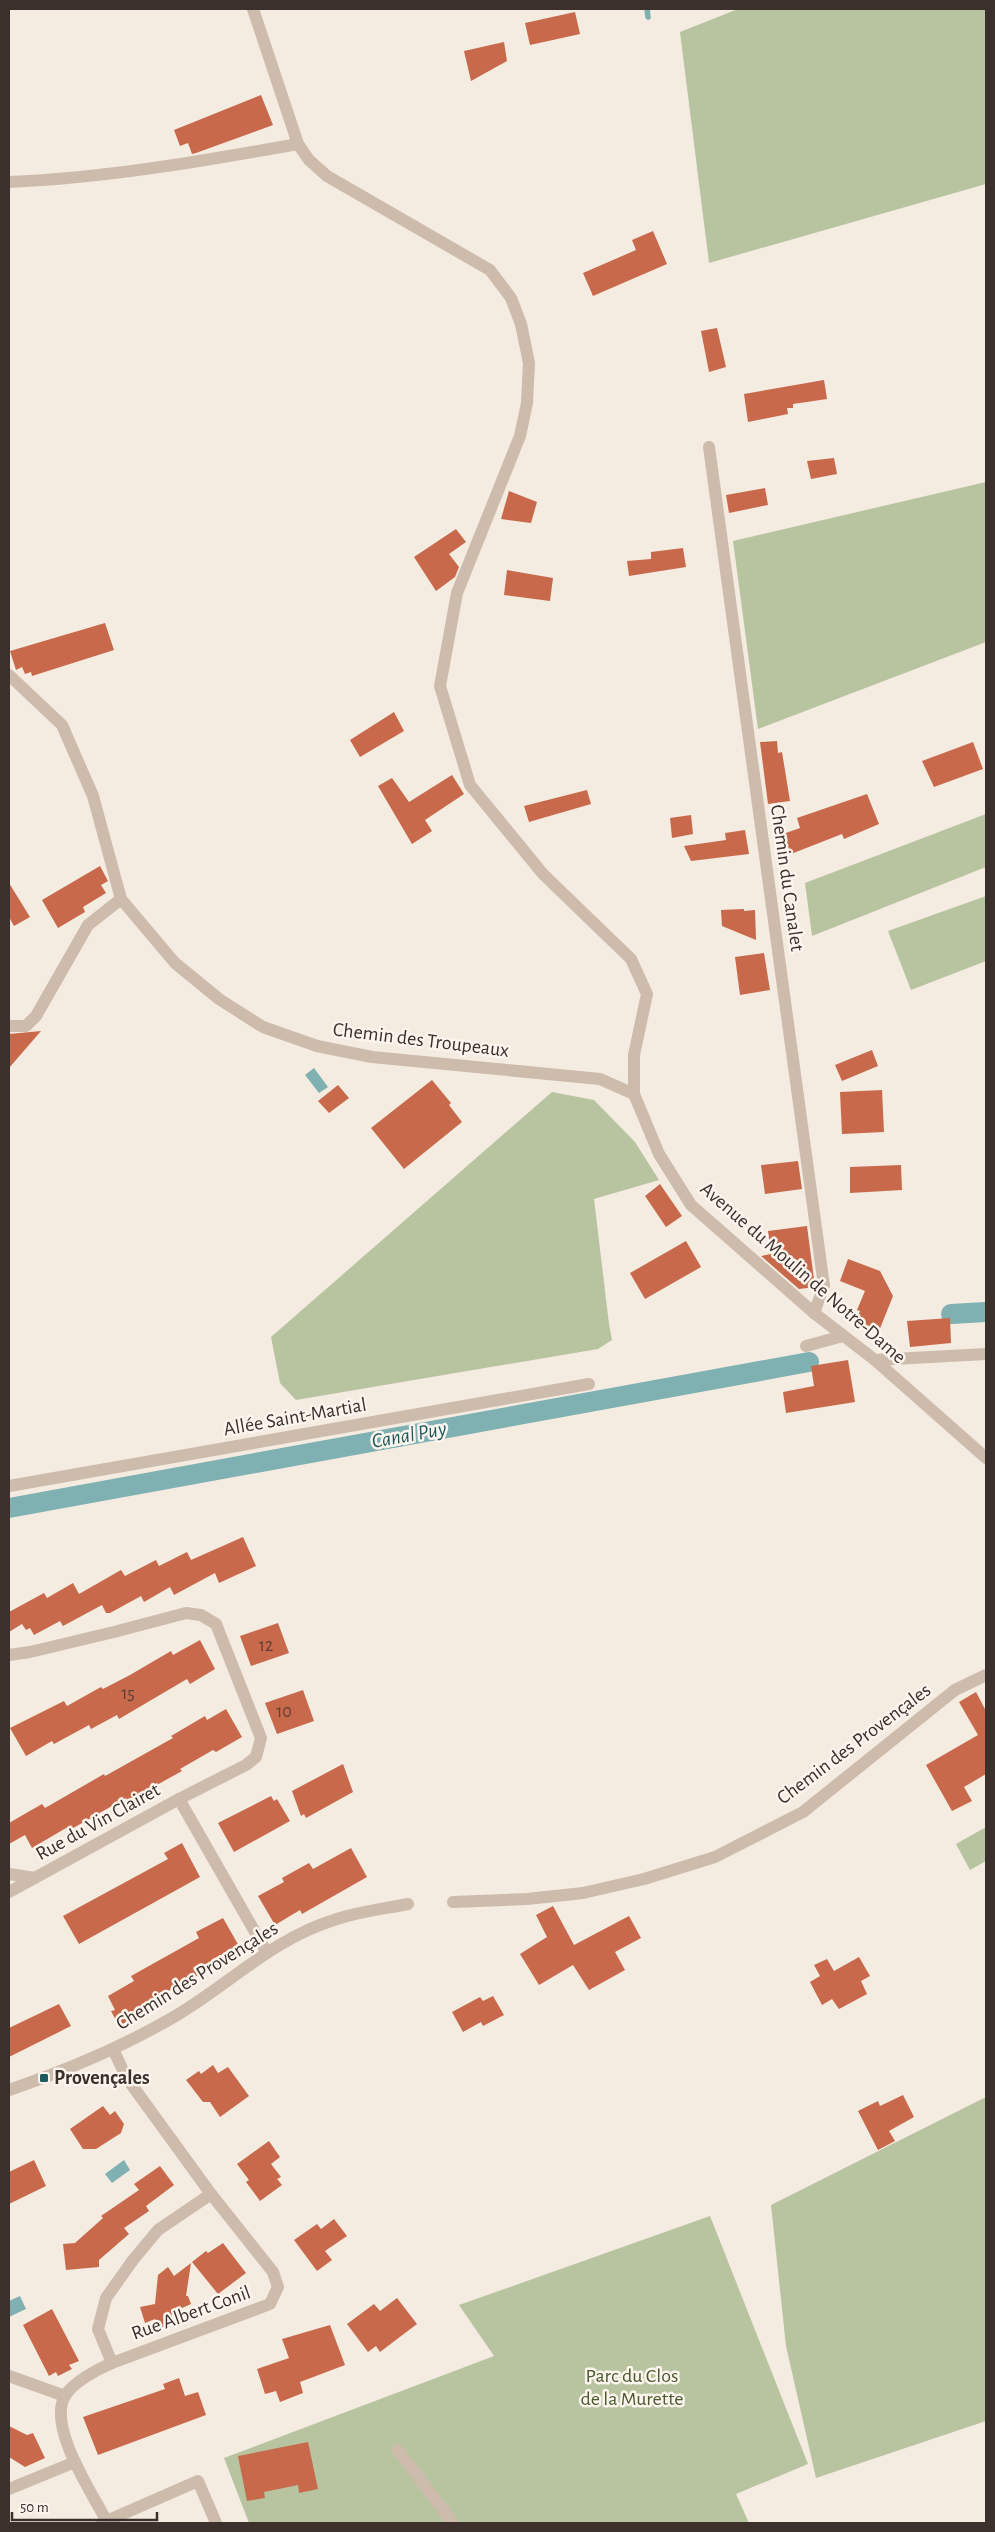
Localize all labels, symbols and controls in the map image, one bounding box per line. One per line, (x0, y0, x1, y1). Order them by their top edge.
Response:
street label: Chemin du Canalet (767, 803, 807, 953)
street label: Chemin des Troupeaux (332, 1019, 510, 1061)
street label: Avenue du Moulin de Notre-Dame (696, 1179, 910, 1367)
street label: Allée Saint-Martial (222, 1395, 368, 1439)
water label: Canal Puy (370, 1418, 448, 1452)
house number: 12 (259, 1637, 273, 1655)
street label: Chemin des Provençales (773, 1680, 935, 1808)
house number: 15 (121, 1685, 135, 1703)
house number: 10 (276, 1703, 292, 1721)
street label: Rue du Vin Clairet (33, 1779, 164, 1864)
street label: Chemin des Provençales (112, 1918, 282, 2034)
place label: Provençales (54, 2068, 150, 2088)
marker: Provençales (38, 2072, 50, 2084)
street label: Rue Albert Conil (129, 2282, 253, 2344)
park label: Parc du Clos de la Murette (580, 2366, 684, 2409)
scale bar (12, 2490, 158, 2522)
text: 50 m (20, 2500, 49, 2515)

